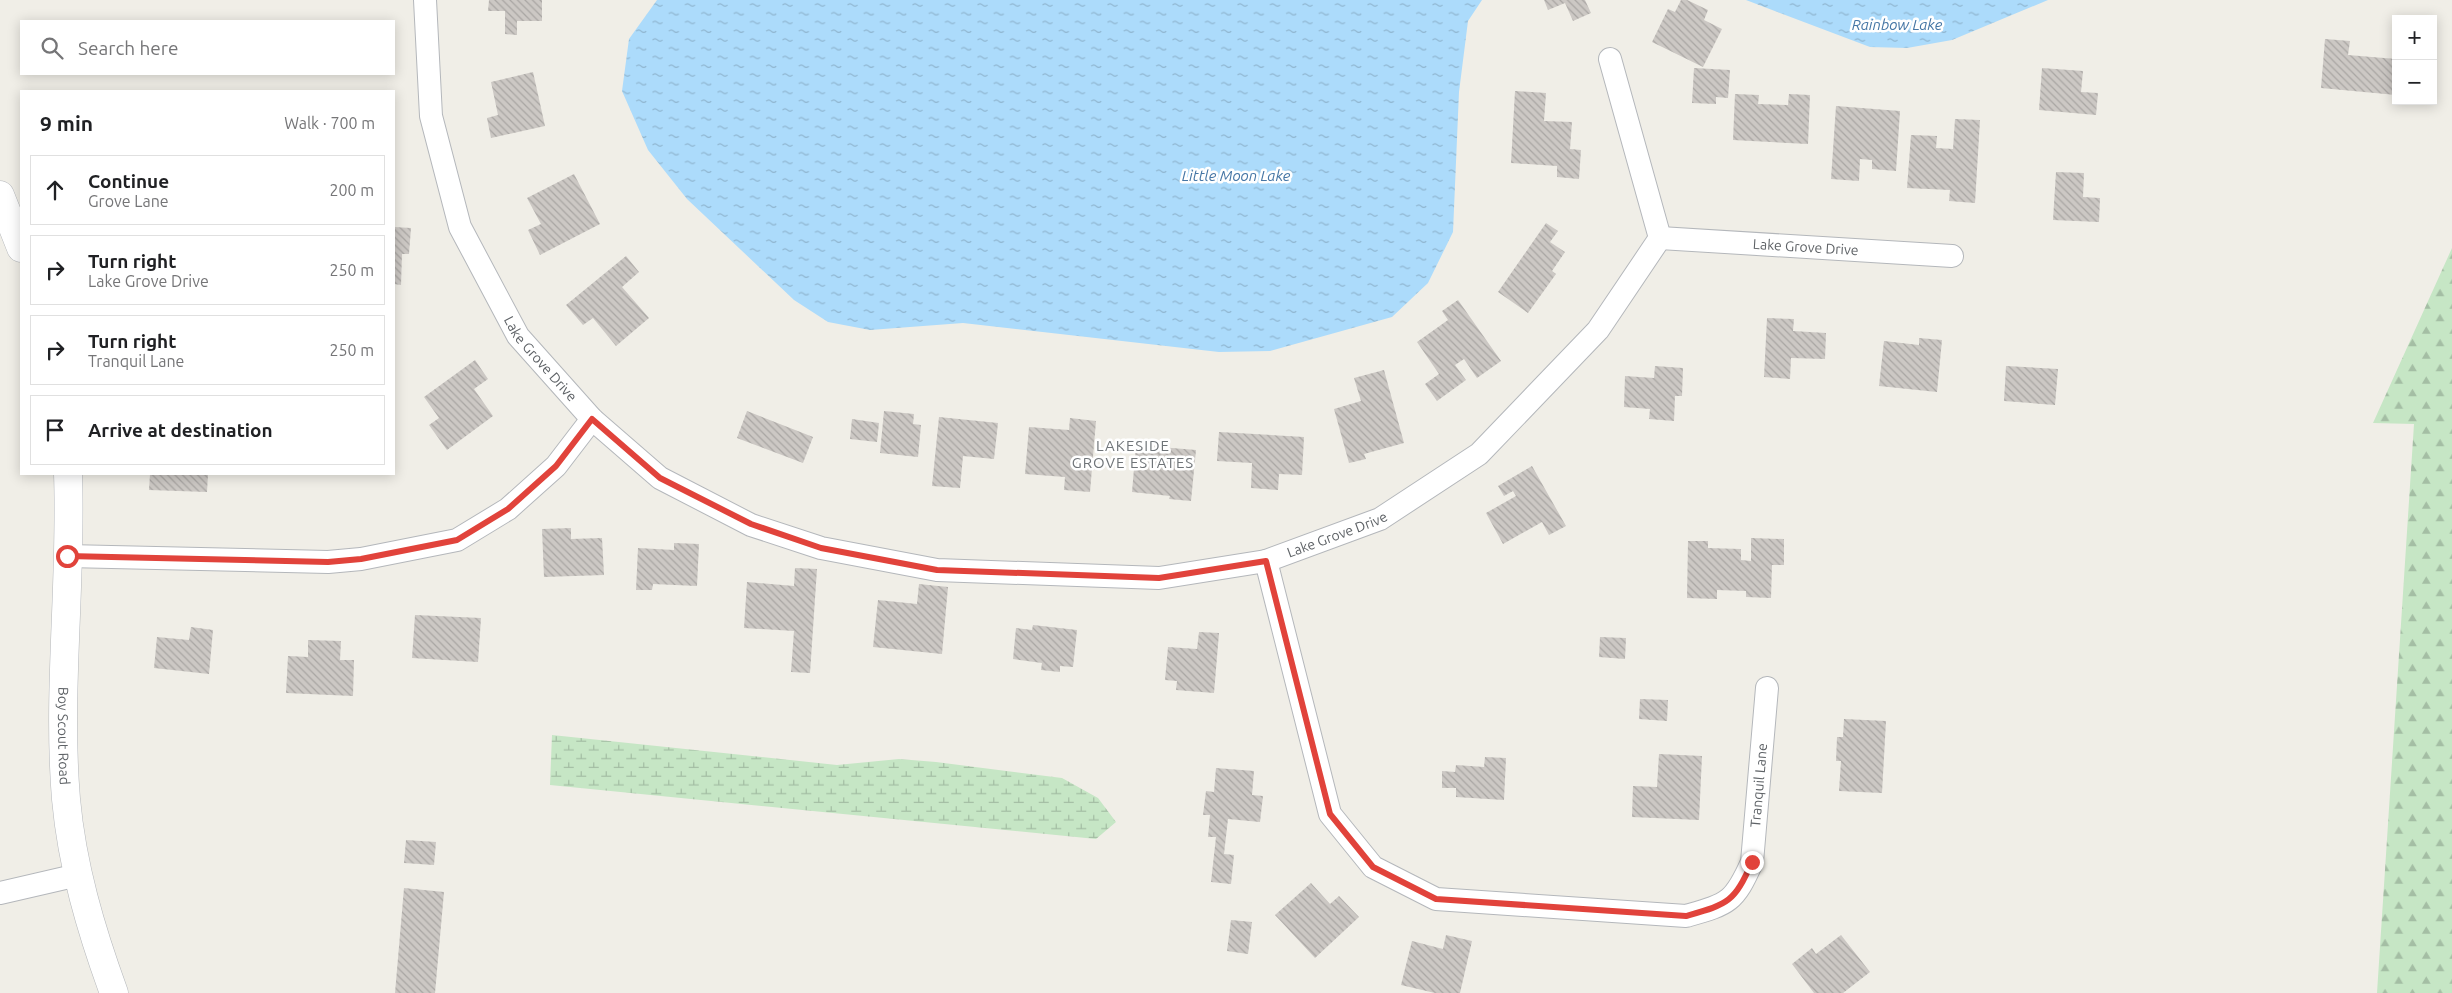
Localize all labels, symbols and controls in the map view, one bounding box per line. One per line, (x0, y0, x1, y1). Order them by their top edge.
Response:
map controls (2392, 15, 2437, 105)
button: + (2392, 15, 2437, 60)
water label: Rainbow Lake (1852, 16, 1943, 33)
search box (20, 20, 395, 75)
icon: search (38, 34, 66, 62)
text: Search here (78, 37, 178, 59)
button: − (2392, 60, 2437, 105)
text: 9 min (40, 111, 93, 135)
text: Walk · 700 m (284, 114, 375, 132)
water label: Little Moon Lake (1182, 167, 1291, 184)
text: Continue (88, 170, 169, 192)
icon: ahead (41, 176, 69, 204)
text: 200 m (329, 181, 374, 199)
text: Grove Lane (88, 192, 169, 210)
street label: Lake Grove Drive (1752, 236, 1859, 258)
text: Turn right (88, 250, 176, 272)
icon: right (41, 256, 69, 284)
text: 250 m (329, 261, 374, 279)
text: Lake Grove Drive (88, 272, 209, 290)
street label: Lake Grove Drive (501, 313, 580, 404)
text: Turn right (88, 330, 176, 352)
icon: right (41, 336, 69, 364)
text: 250 m (329, 341, 374, 359)
text: Tranquil Lane (88, 352, 184, 370)
icon: arrive (41, 416, 69, 444)
text: Arrive at destination (88, 419, 273, 441)
district label: LAKESIDE GROVE ESTATES (1072, 437, 1194, 471)
street label: Lake Grove Drive (1285, 508, 1390, 561)
route start (56, 545, 79, 568)
street label: Boy Scout Road (55, 687, 73, 785)
street label: Tranquil Lane (1747, 743, 1770, 828)
route end (1741, 851, 1764, 874)

